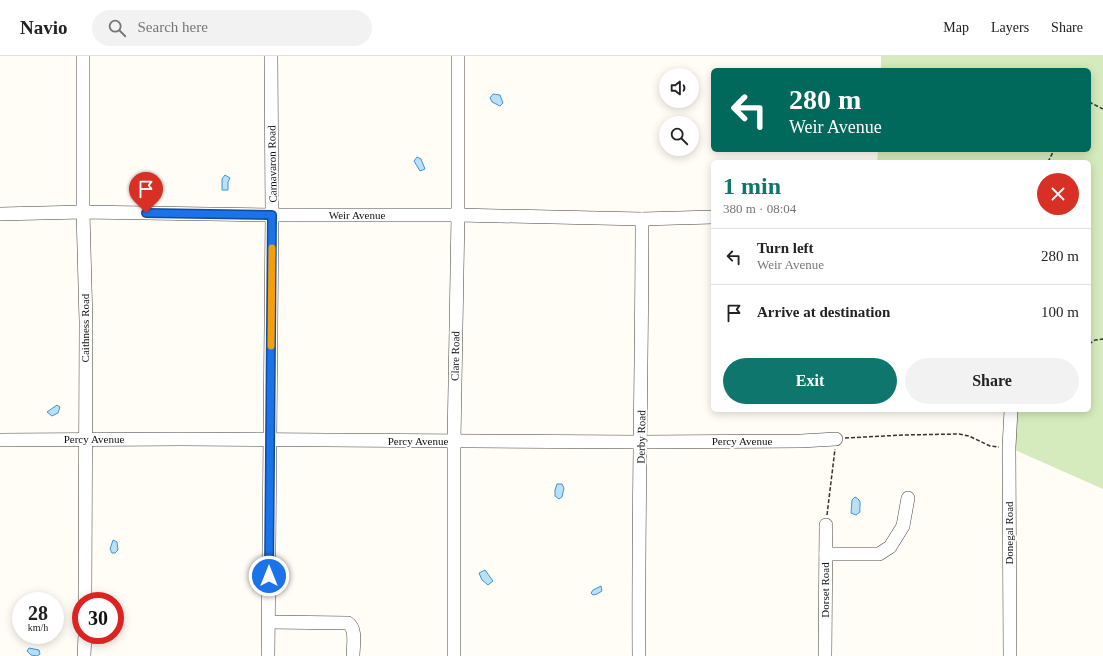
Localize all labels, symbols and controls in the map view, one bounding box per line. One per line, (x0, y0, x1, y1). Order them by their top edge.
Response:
search box (92, 10, 372, 46)
text: Navio (20, 17, 68, 38)
icon: search (106, 17, 128, 39)
text: Search here (138, 19, 208, 35)
text: Map (943, 20, 969, 35)
text: Layers (991, 20, 1029, 35)
text: Share (1051, 20, 1083, 35)
map controls (659, 68, 699, 156)
button: sound (659, 68, 699, 108)
icon: left (723, 84, 775, 136)
text: 280 m (789, 84, 861, 115)
button: search (659, 116, 699, 156)
text: Weir Avenue (789, 117, 882, 137)
street label: Carnavaron Road (265, 125, 279, 203)
pin (129, 172, 163, 213)
text: 1 min (723, 173, 781, 199)
button: close (1037, 173, 1079, 215)
icon: arrive (135, 178, 157, 200)
text: 380 m · 08:04 (723, 201, 796, 216)
street label: Weir Avenue (329, 209, 385, 221)
text: Turn left (757, 240, 814, 256)
icon: left (723, 246, 745, 268)
text: 280 m (1041, 248, 1079, 264)
text: Weir Avenue (757, 257, 824, 272)
street label: Caithness Road (79, 293, 91, 362)
icon: arrive (723, 302, 745, 324)
text: Arrive at destination (757, 304, 890, 320)
text: 100 m (1041, 304, 1079, 320)
street label: Clare Road (449, 331, 461, 381)
button: Exit (723, 358, 897, 404)
button: Share (905, 358, 1079, 404)
street label: Derby Road (635, 410, 647, 464)
street label: Percy Avenue (64, 433, 124, 445)
street label: Percy Avenue (388, 435, 448, 447)
street label: Percy Avenue (712, 435, 772, 447)
street label: Donegal Road (1003, 501, 1015, 565)
position arrow (248, 555, 290, 597)
street label: Dorset Road (819, 562, 831, 618)
speed limit sign: 30 (72, 592, 124, 644)
text: 28 (28, 602, 48, 624)
text: km/h (28, 622, 48, 633)

